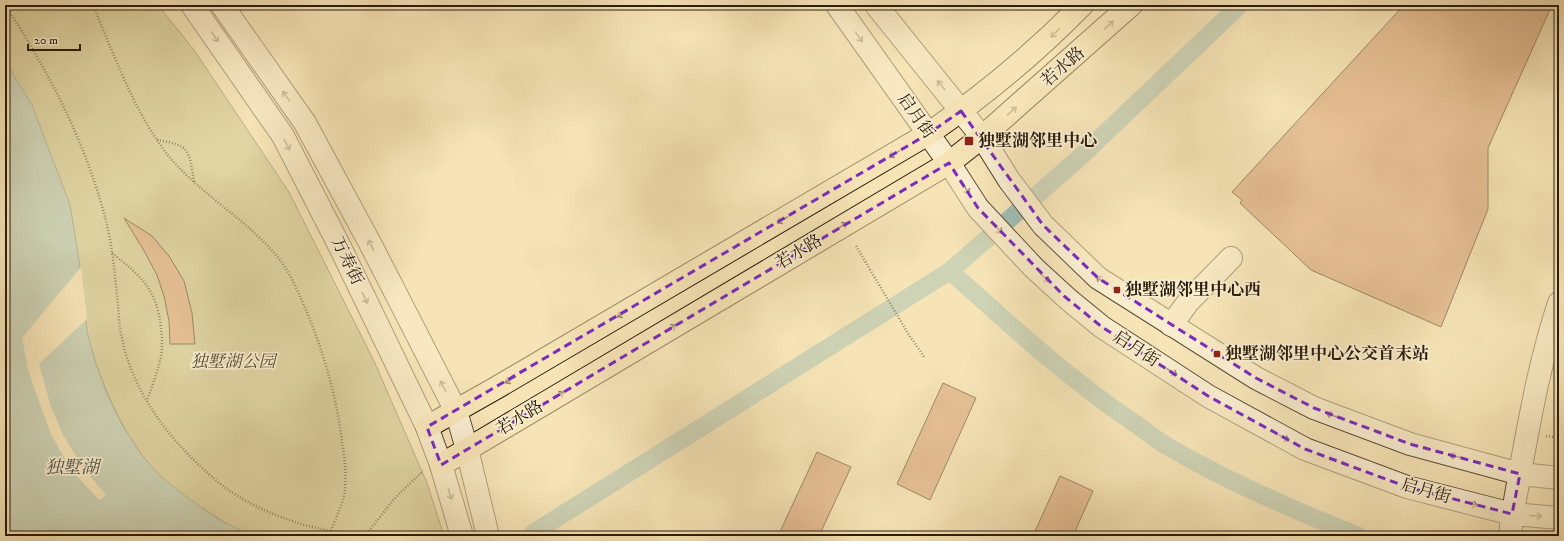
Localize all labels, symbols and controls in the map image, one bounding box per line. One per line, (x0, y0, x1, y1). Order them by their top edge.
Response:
one-way arrow (1104, 21, 1114, 30)
scale bar (28, 26, 80, 52)
one-way arrow (1050, 28, 1060, 38)
one-way arrow (211, 31, 219, 42)
one-way arrow (855, 31, 863, 42)
text: 20 m (34, 33, 58, 48)
street label: 若水路 (1037, 42, 1089, 92)
one-way arrow (936, 79, 945, 90)
street label: 启月街 (892, 89, 940, 143)
one-way arrow (282, 91, 290, 102)
one-way arrow (1006, 107, 1017, 116)
place label: 独墅湖邻里中心 (978, 130, 1097, 152)
marker: 独墅湖邻里中心 (963, 135, 975, 147)
one-way arrow (284, 139, 292, 151)
one-way arrow (888, 150, 900, 158)
one-way arrow (962, 183, 970, 194)
one-way arrow (776, 216, 788, 224)
one-way arrow (836, 222, 848, 230)
one-way arrow (993, 224, 1002, 235)
street label: 若水路 (771, 229, 827, 275)
street label: 万寿街 (326, 233, 368, 289)
one-way arrow (367, 240, 374, 252)
one-way arrow (1040, 274, 1050, 283)
one-way arrow (1096, 276, 1107, 284)
place label: 独墅湖邻里中心西 (1125, 279, 1261, 301)
marker: 独墅湖邻里中心西 (1112, 285, 1122, 295)
one-way arrow (362, 292, 369, 304)
one-way arrow (617, 310, 628, 318)
one-way arrow (664, 324, 676, 332)
street label: 启月街 (1109, 326, 1163, 372)
place label: 独墅湖邻里中心公交首末站 (1225, 343, 1429, 365)
marker: 独墅湖邻里中心公交首末站 (1212, 349, 1222, 359)
park label: 独墅湖公园 (191, 351, 278, 373)
one-way arrow (1166, 369, 1178, 377)
one-way arrow (504, 376, 516, 384)
one-way arrow (439, 380, 446, 392)
one-way arrow (553, 390, 565, 398)
street label: 若水路 (492, 395, 548, 441)
one-way arrow (1327, 410, 1339, 418)
one-way arrow (1278, 434, 1290, 442)
one-way arrow (1449, 452, 1462, 460)
water label: 独墅湖 (45, 457, 102, 479)
street label: 启月街 (1398, 473, 1454, 509)
one-way arrow (447, 488, 454, 501)
one-way arrow (1465, 500, 1478, 508)
one-way arrow (1529, 512, 1542, 519)

